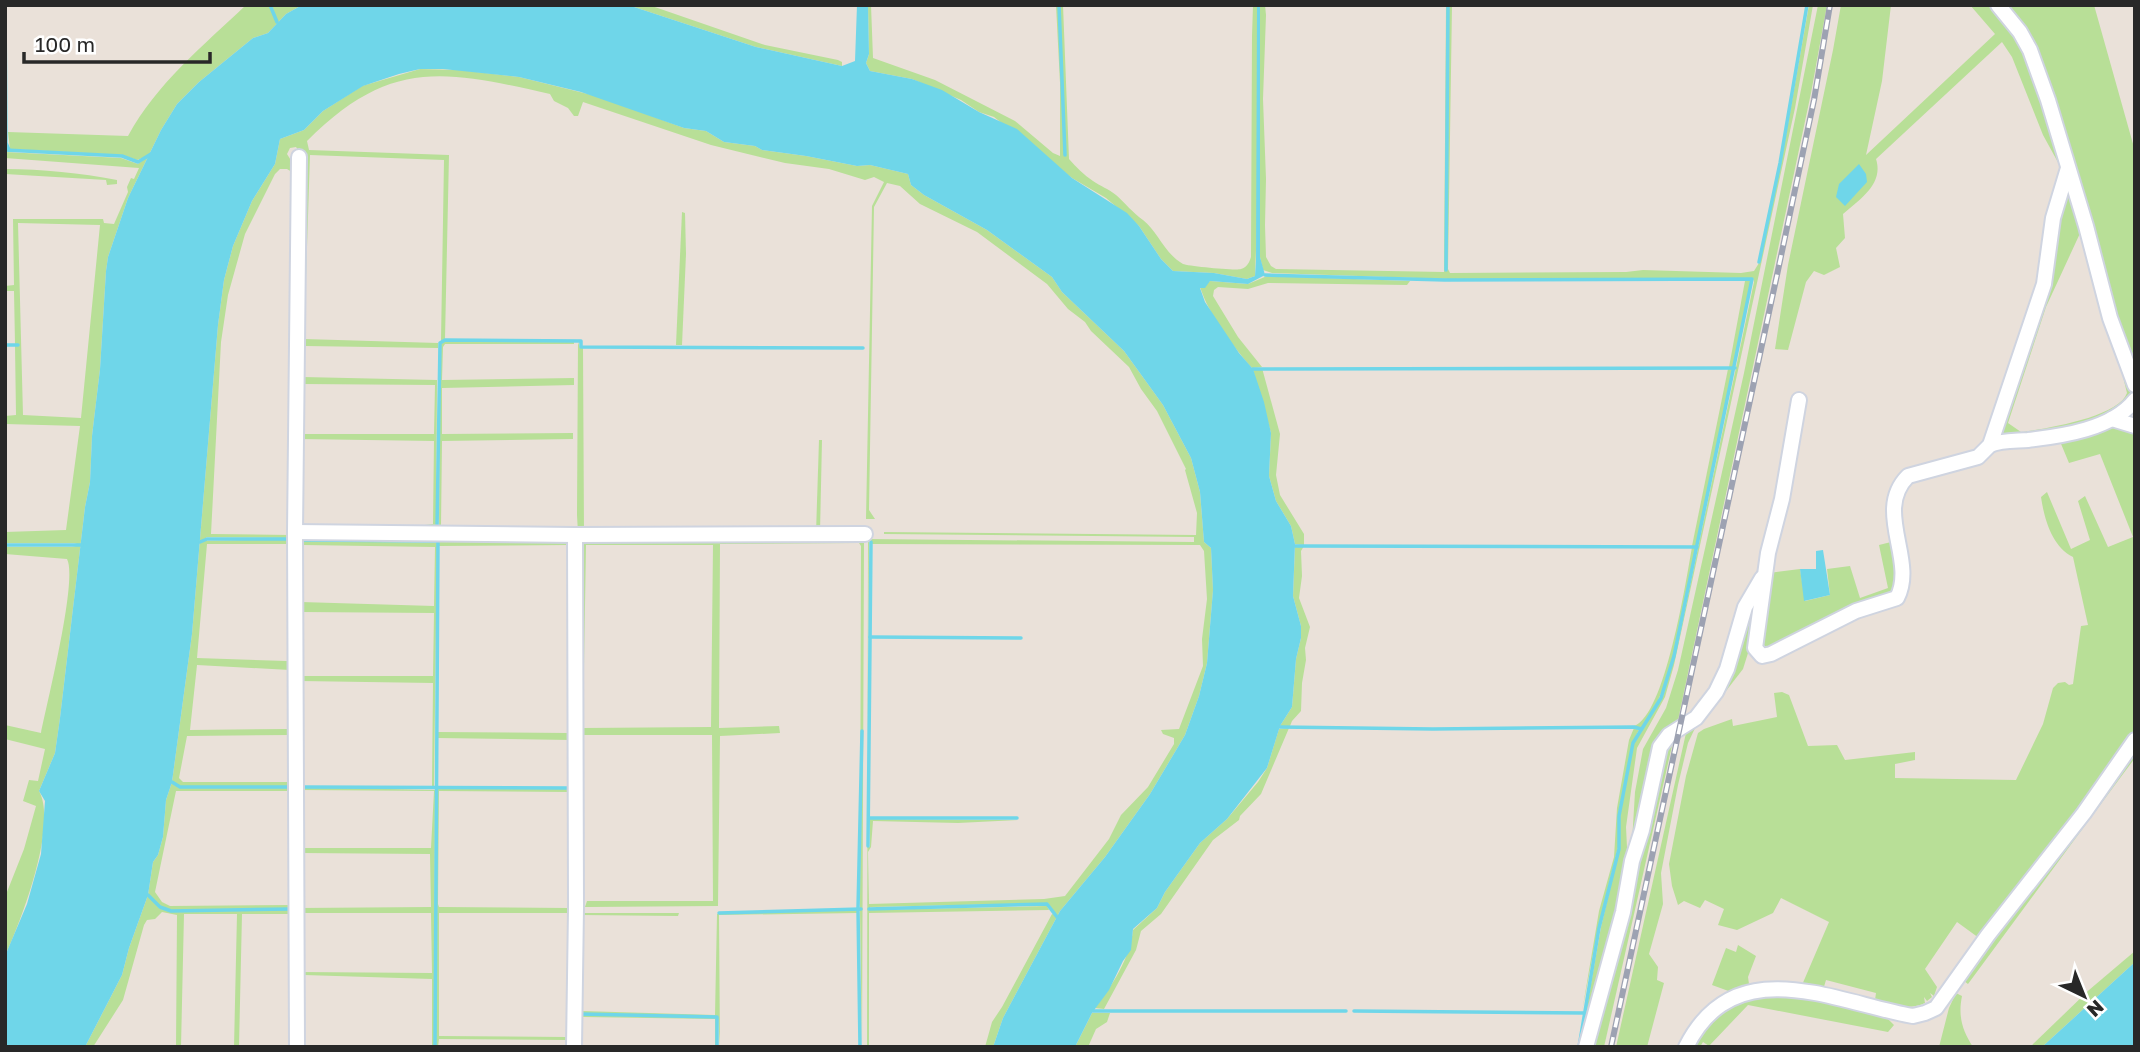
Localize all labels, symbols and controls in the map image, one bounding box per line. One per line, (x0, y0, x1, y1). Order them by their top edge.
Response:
scale bar (24, 21, 210, 65)
text: 100 m (35, 31, 95, 57)
north arrow (2049, 961, 2119, 1031)
text: N (2083, 995, 2109, 1022)

